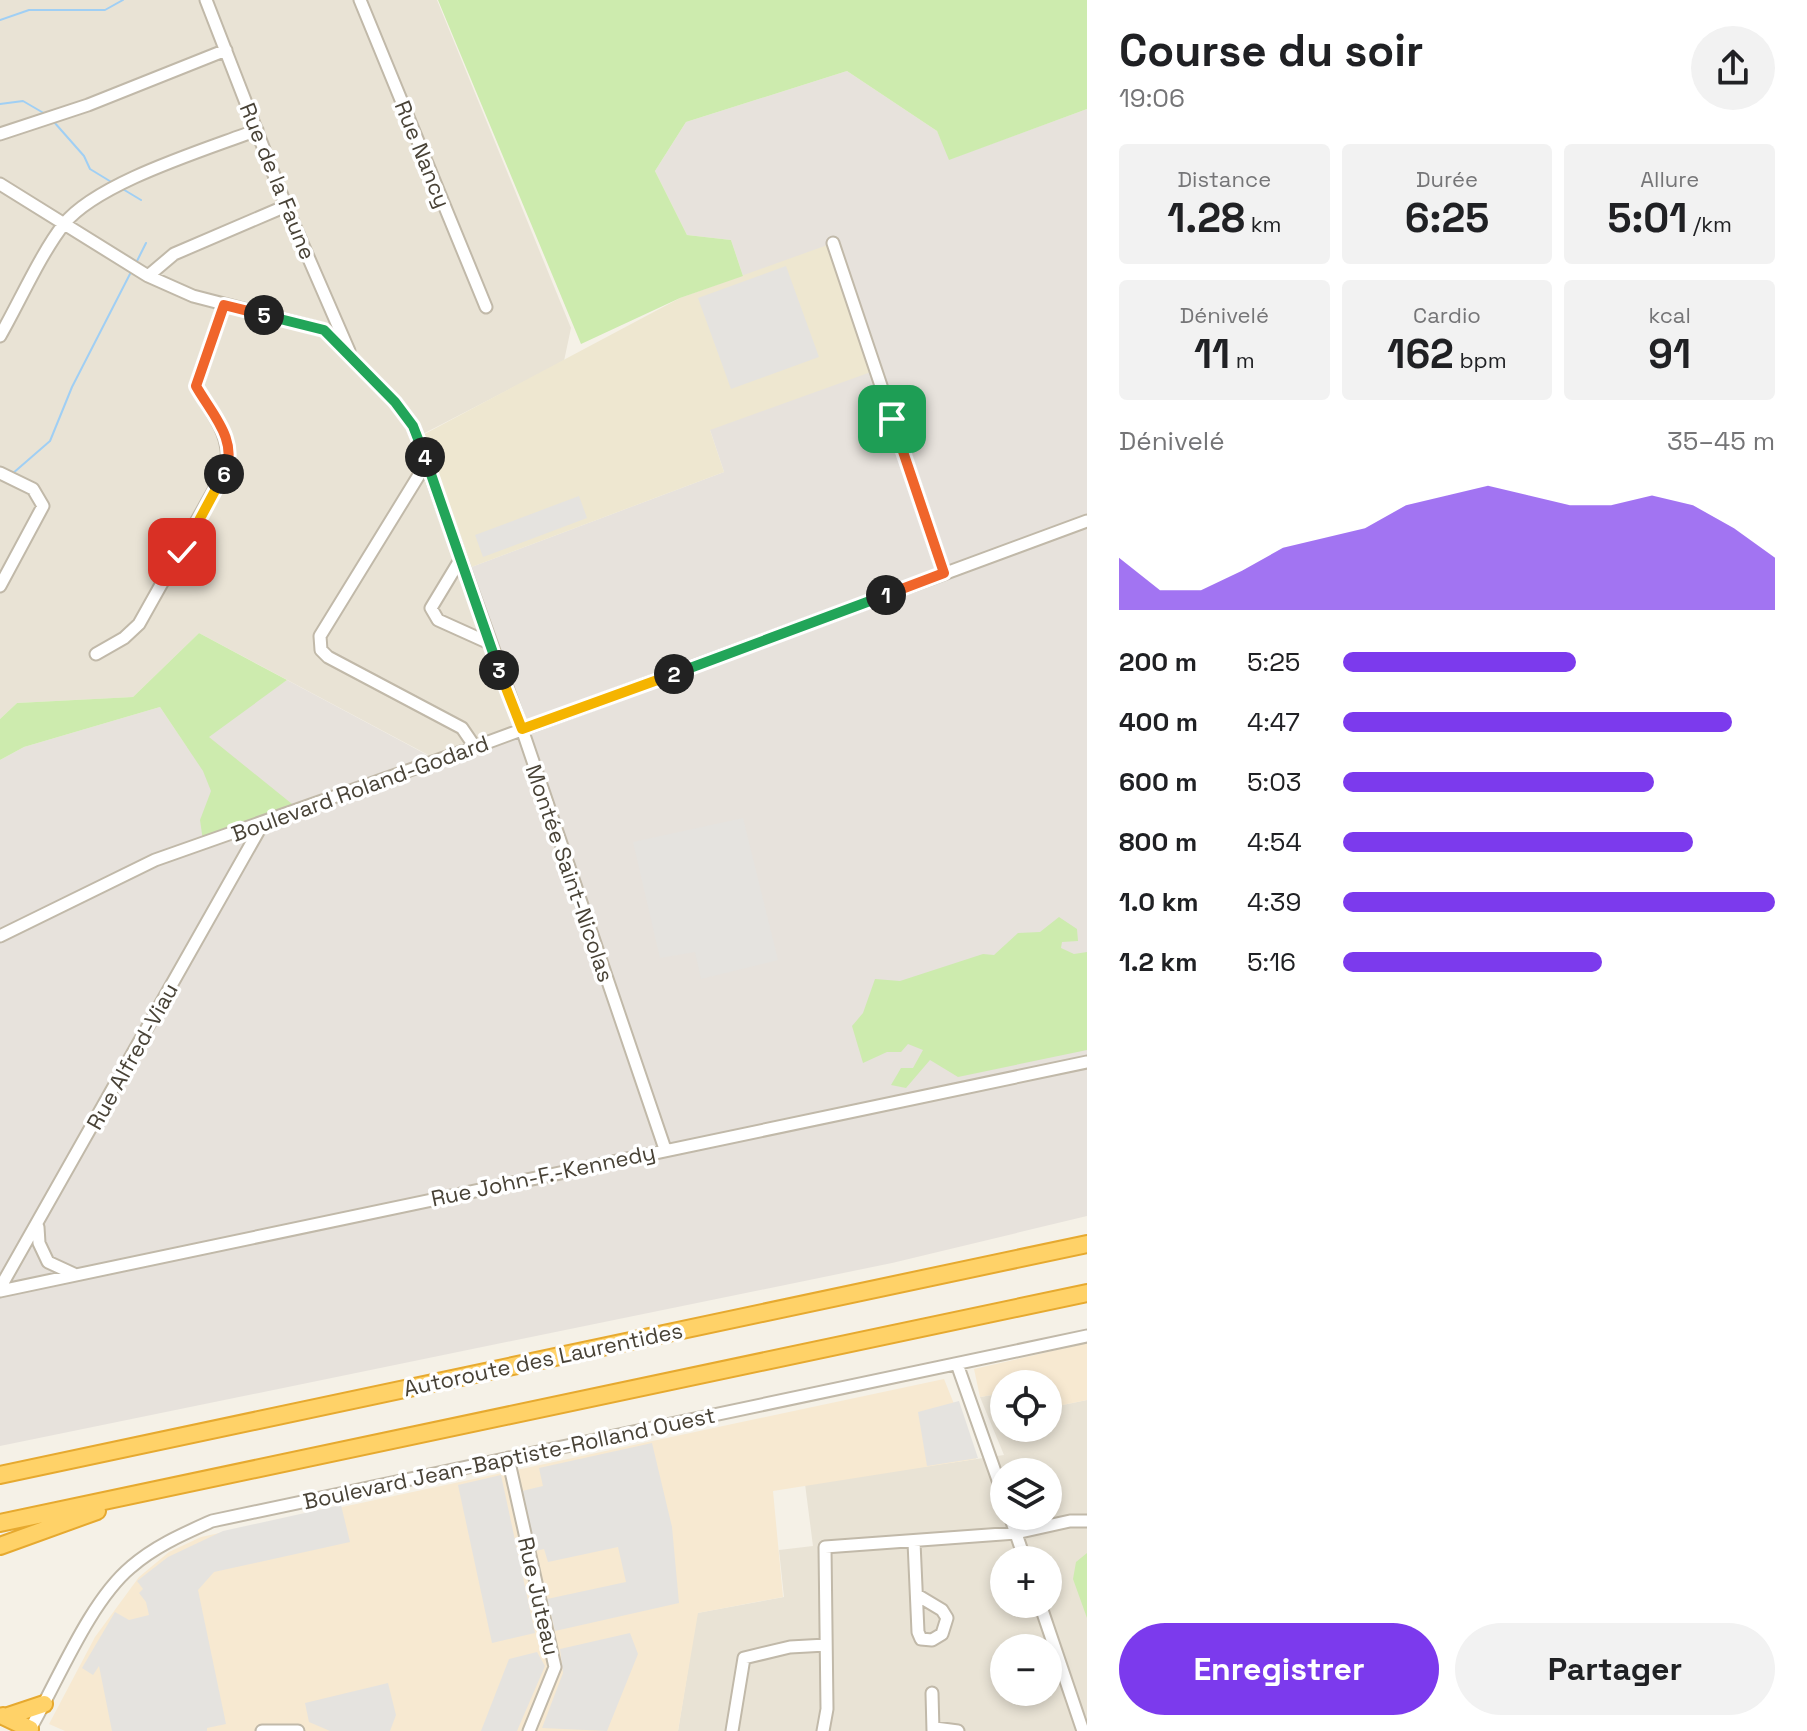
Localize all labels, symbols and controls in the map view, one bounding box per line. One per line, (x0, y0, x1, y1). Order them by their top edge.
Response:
text: Course du soir (1119, 23, 1423, 79)
button: share (1691, 26, 1775, 110)
text: 19:06 (1119, 81, 1185, 115)
street label: Rue Nancy (389, 96, 457, 212)
street label: Rue de la Faune (234, 99, 322, 263)
text: Distance (1177, 165, 1271, 193)
text: Durée (1416, 165, 1478, 193)
text: Allure (1640, 165, 1699, 193)
text: 1.28 (1167, 193, 1245, 244)
text: 6:25 (1405, 193, 1489, 244)
text: 5:01 (1607, 193, 1687, 244)
text: km (1245, 210, 1281, 238)
text: /km (1687, 210, 1732, 238)
pin: 5 (244, 295, 284, 335)
text: 5 (257, 301, 271, 329)
text: Dénivelé (1180, 301, 1269, 329)
text: Cardio (1413, 301, 1481, 329)
text: kcal (1648, 301, 1691, 329)
text: 11 (1194, 329, 1230, 380)
text: 162 (1387, 329, 1454, 380)
text: 91 (1648, 329, 1691, 380)
text: m (1230, 346, 1255, 374)
text: bpm (1454, 346, 1507, 374)
pin (858, 385, 926, 453)
icon: arrive (870, 397, 914, 441)
text: Dénivelé (1119, 424, 1225, 458)
text: 35–45 m (1667, 424, 1775, 458)
pin: 4 (405, 437, 445, 477)
text: 4 (418, 443, 432, 471)
pin: 6 (204, 454, 244, 494)
text: 6 (217, 460, 231, 488)
pin (148, 518, 216, 586)
icon: check (160, 530, 204, 574)
pin: 1 (866, 575, 906, 615)
text: 1 (881, 581, 891, 609)
text: 200 m (1119, 645, 1197, 679)
text: 5:25 (1247, 645, 1300, 679)
pin: 3 (479, 650, 519, 690)
pin: 2 (654, 654, 694, 694)
text: 3 (492, 656, 506, 684)
text: 2 (667, 660, 681, 688)
text: 400 m (1119, 705, 1198, 739)
text: 4:47 (1247, 705, 1300, 739)
street label: Boulevard Roland-Godard (228, 728, 492, 848)
street label: Montée Saint-Nicolas (520, 761, 620, 985)
text: 600 m (1119, 765, 1198, 799)
text: 5:03 (1247, 765, 1302, 799)
text: 800 m (1119, 825, 1197, 859)
text: 4:54 (1247, 825, 1302, 859)
text: 1.0 km (1119, 885, 1199, 919)
text: 4:39 (1247, 885, 1301, 919)
text: 1.2 km (1119, 945, 1197, 979)
text: 5:16 (1247, 945, 1296, 979)
street label: Rue Alfred-Viau (80, 978, 184, 1134)
street label: Rue John-F.-Kennedy (428, 1138, 658, 1212)
street label: Autoroute des Laurentides (401, 1316, 685, 1402)
map controls (990, 1370, 1062, 1706)
button: locate (990, 1370, 1062, 1442)
street label: Boulevard Jean-Baptiste-Rolland Ouest (300, 1401, 718, 1515)
button: layers (990, 1458, 1062, 1530)
street label: Rue Juteau (512, 1534, 566, 1658)
button: + (990, 1546, 1062, 1618)
button: Enregistrer (1119, 1623, 1439, 1715)
button: Partager (1455, 1623, 1775, 1715)
button: − (990, 1634, 1062, 1706)

